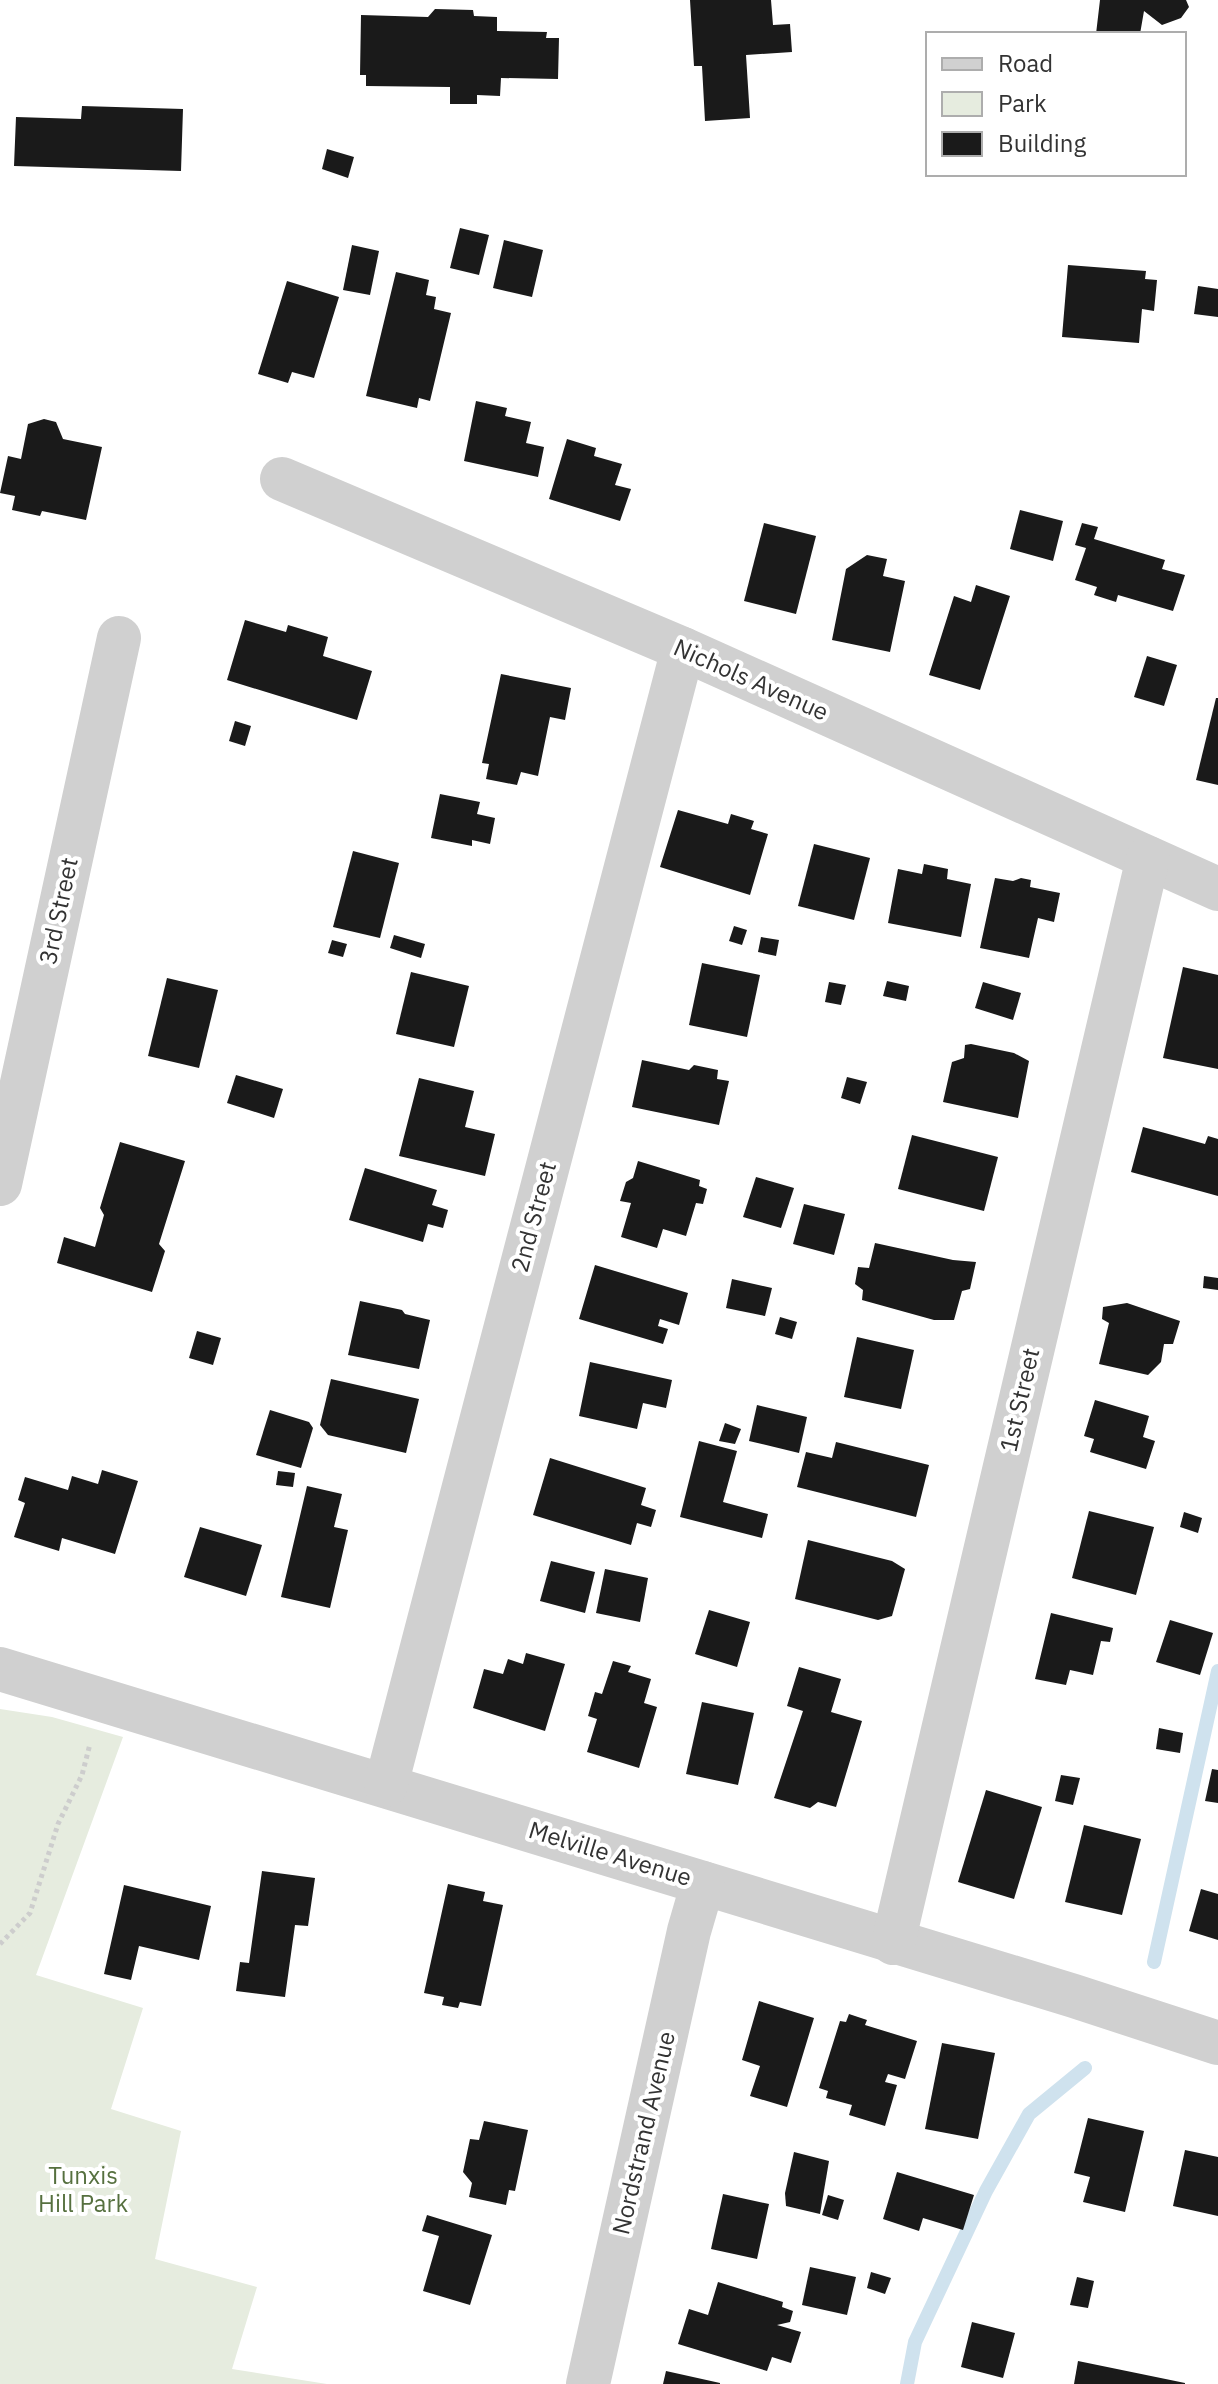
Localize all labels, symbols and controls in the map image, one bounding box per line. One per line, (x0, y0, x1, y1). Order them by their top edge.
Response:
legend (926, 32, 1186, 176)
text: Road (998, 47, 1053, 79)
text: Park (998, 87, 1047, 119)
text: Building (998, 127, 1086, 159)
street label: Nichols Avenue (669, 631, 834, 727)
street label: 3rd Street (31, 854, 85, 967)
street label: 2nd Street (503, 1158, 563, 1276)
street label: 1st Street (992, 1345, 1047, 1455)
street label: Melville Avenue (525, 1813, 696, 1893)
street label: Nordstrand Avenue (604, 2028, 682, 2238)
park label: Tunxis Hill Park (38, 2159, 128, 2219)

